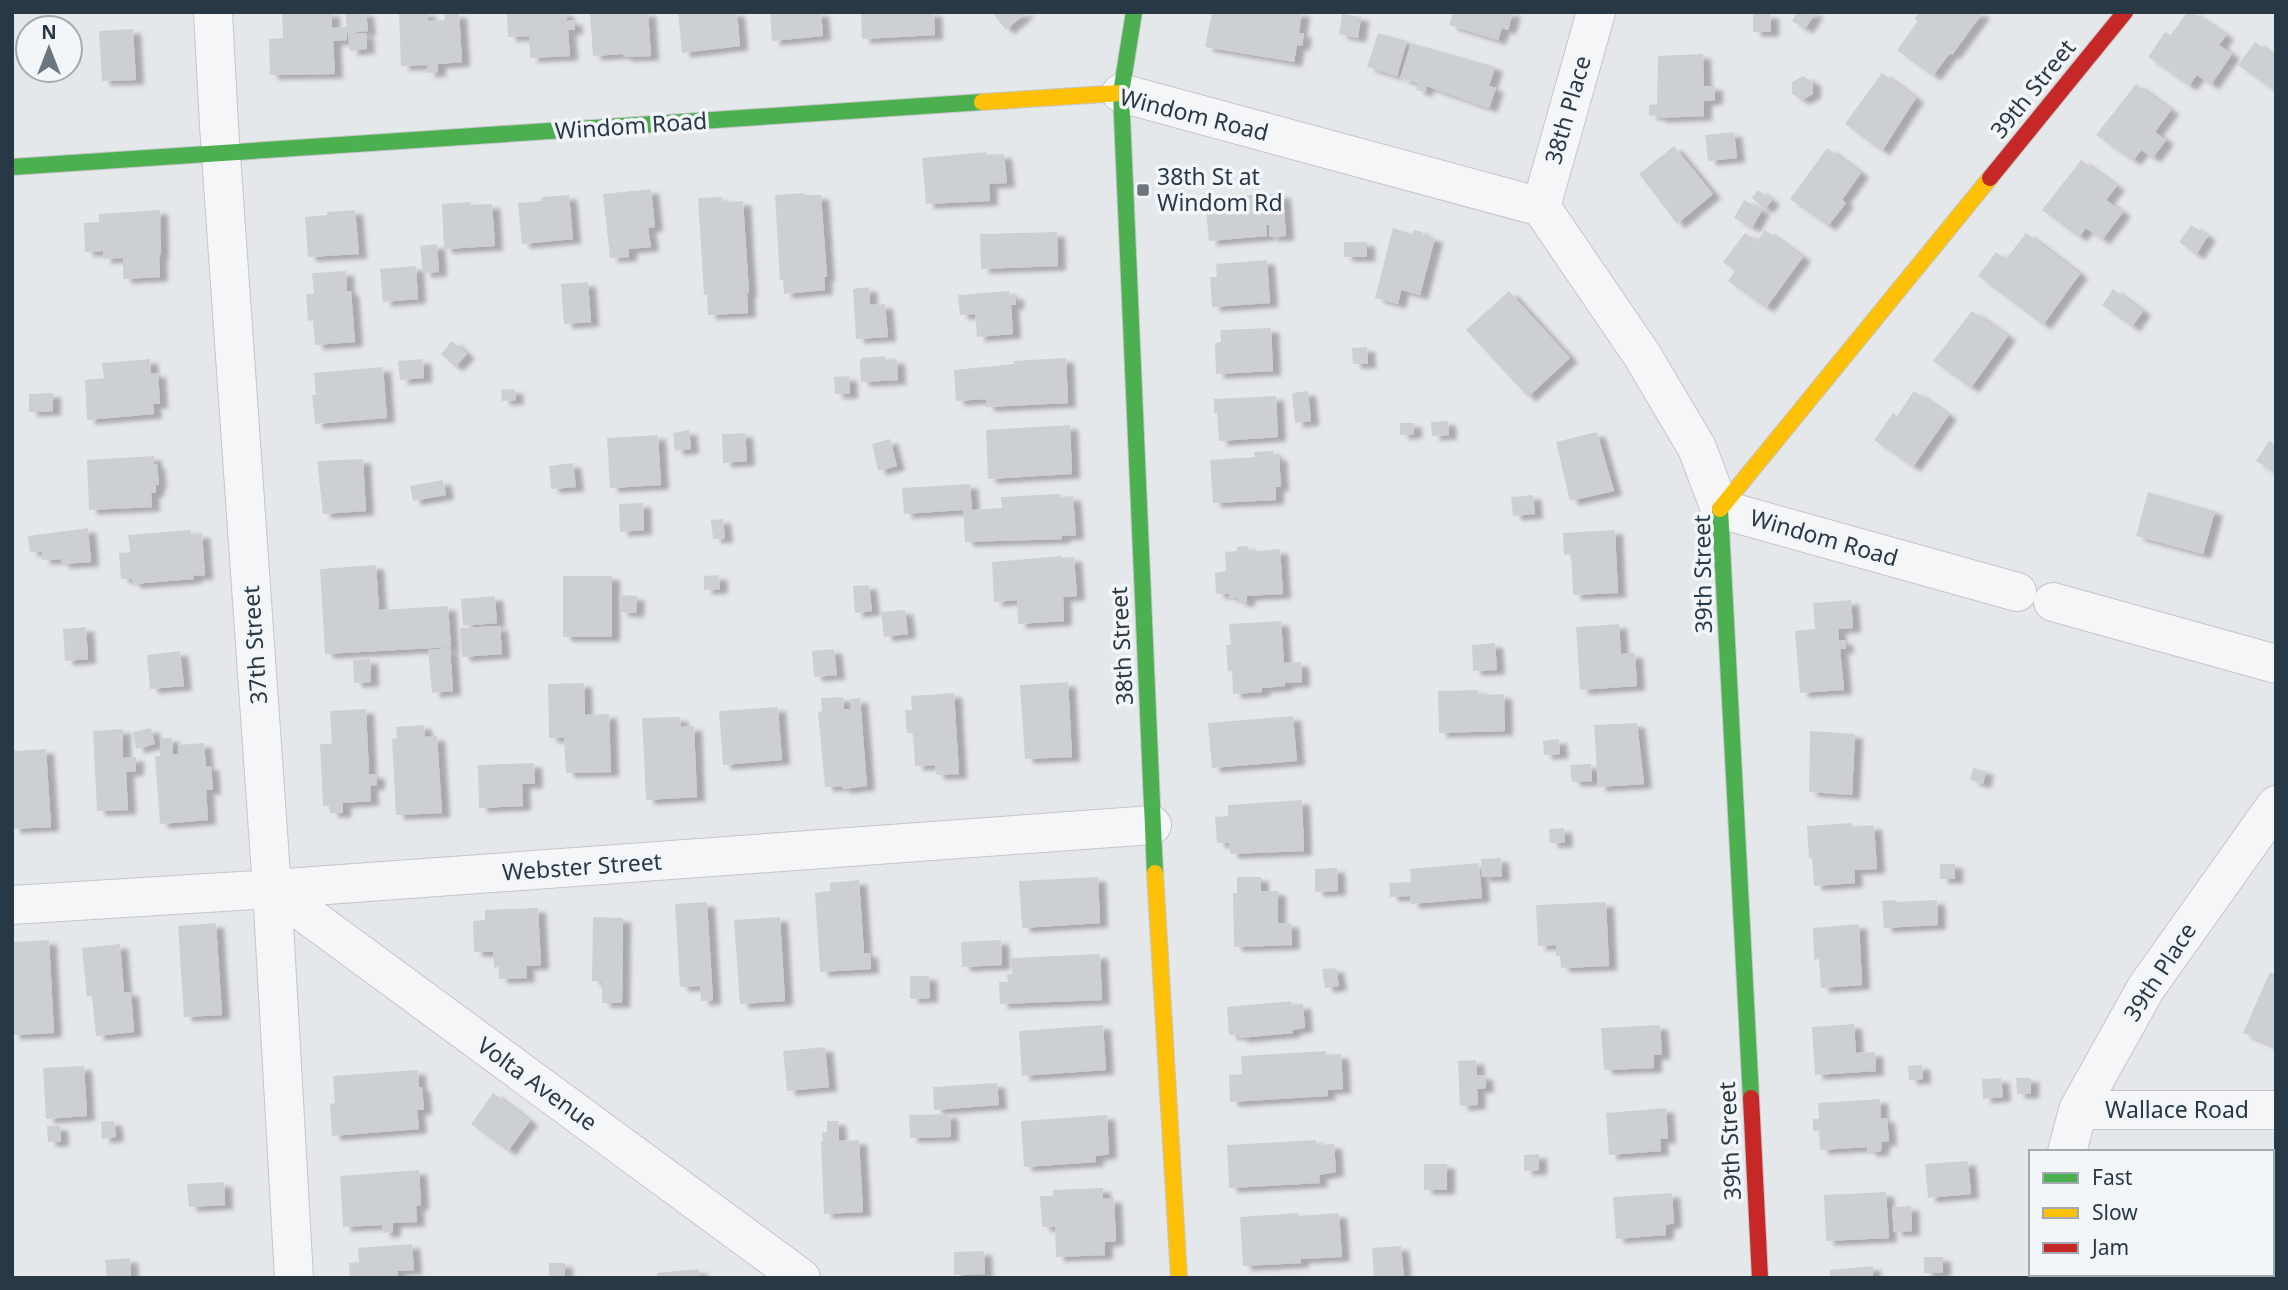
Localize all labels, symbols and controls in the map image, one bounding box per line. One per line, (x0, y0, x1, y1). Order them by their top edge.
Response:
north arrow (14, 14, 84, 84)
text: N (41, 19, 57, 45)
street label: 39th Street (1982, 32, 2082, 145)
street label: 38th Place (1536, 52, 1598, 168)
street label: Windom Road (1116, 80, 1272, 148)
street label: Windom Road (554, 104, 708, 146)
place label: 38th St at Windom Rd (1157, 160, 1283, 218)
marker: 38th St at Windom Rd (1135, 182, 1151, 198)
street label: Windom Road (1747, 501, 1902, 573)
street label: 39th Street (1685, 514, 1719, 634)
street label: 37th Street (234, 585, 274, 706)
street label: 38th Street (1102, 586, 1140, 706)
street label: Webster Street (501, 844, 663, 888)
street label: 39th Place (2115, 916, 2203, 1027)
street label: Volta Avenue (471, 1029, 604, 1138)
street label: 39th Street (1710, 1081, 1748, 1201)
street label: Wallace Road (2105, 1093, 2249, 1125)
legend (2029, 1150, 2274, 1276)
text: Fast (2092, 1163, 2133, 1191)
text: Slow (2092, 1198, 2138, 1226)
text: Jam (2090, 1233, 2129, 1261)

